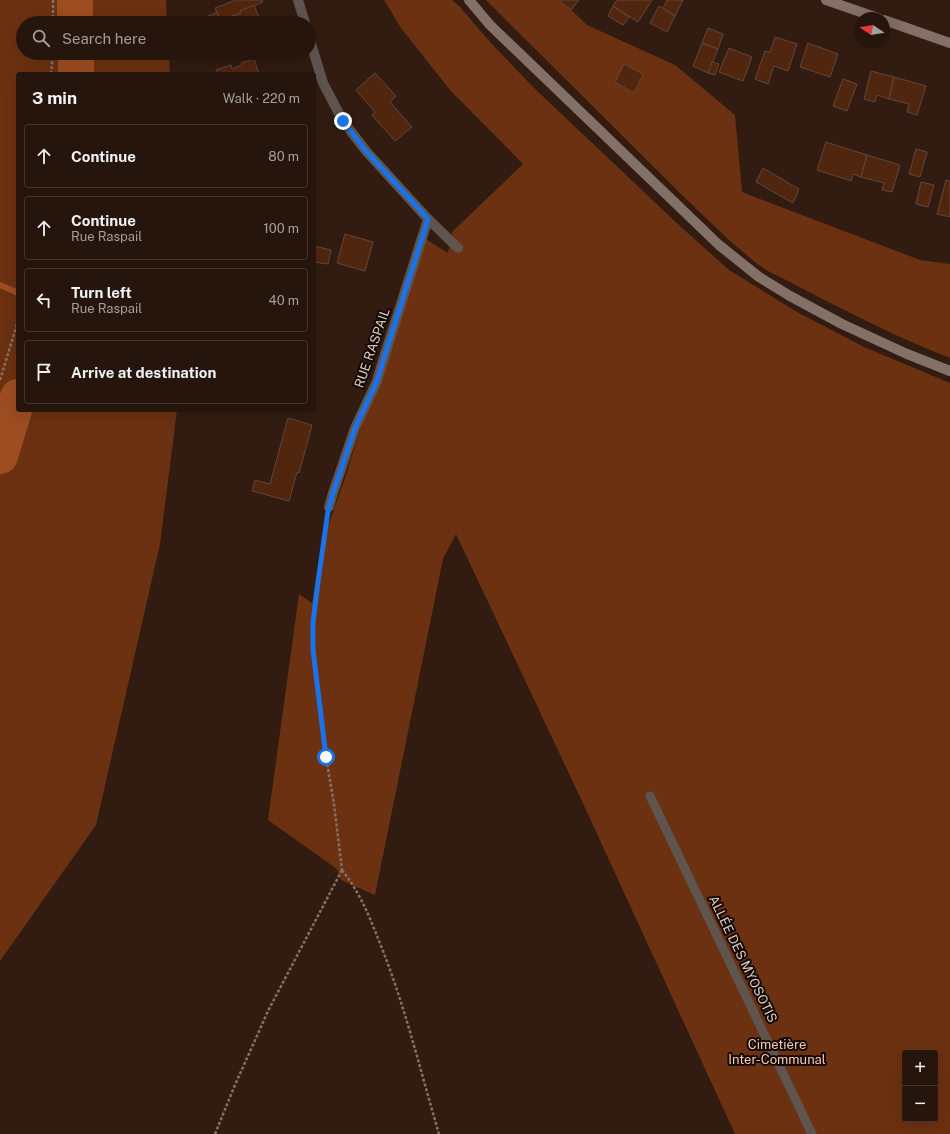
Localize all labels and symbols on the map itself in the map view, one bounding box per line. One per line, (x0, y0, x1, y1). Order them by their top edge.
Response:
north arrow (854, 12, 890, 48)
route end (334, 112, 352, 130)
street label: RUE RASPAIL (351, 306, 393, 390)
route start (317, 748, 335, 766)
street label: ALLÉE DES MYOSOTIS (706, 893, 781, 1025)
park label: Cimetière Inter-Communal (728, 1037, 826, 1067)

